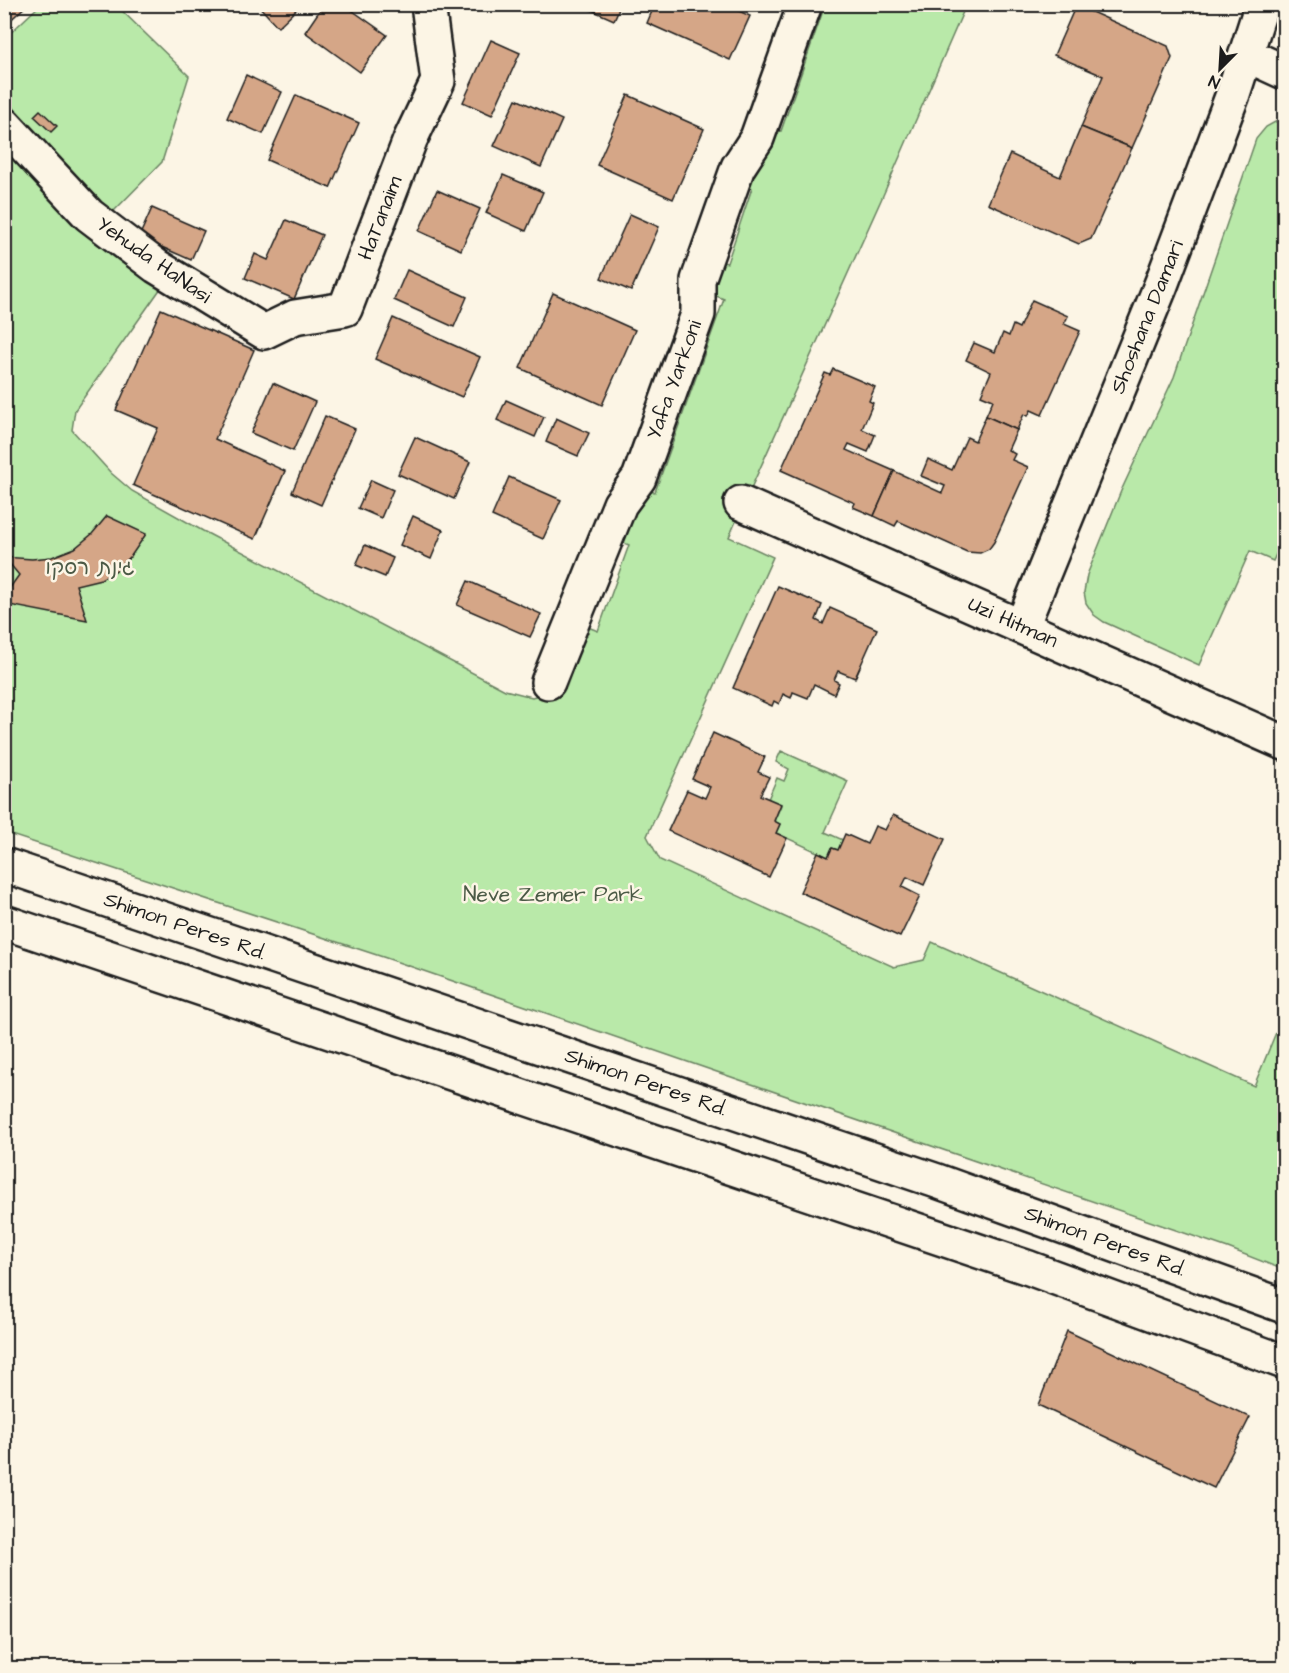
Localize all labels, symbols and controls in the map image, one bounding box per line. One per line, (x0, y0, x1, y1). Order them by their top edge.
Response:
north arrow (1190, 39, 1250, 99)
text: N (1205, 70, 1223, 94)
street label: HaTanaim (351, 171, 410, 264)
street label: Yehuda HaNasi (91, 210, 217, 310)
street label: Shoshana Damari (1103, 236, 1191, 398)
street label: Yafa Yarkoni (639, 316, 709, 444)
park label: גינת רסקו (45, 553, 135, 582)
street label: Uzi Hitman (963, 589, 1063, 655)
park label: Neve Zemer Park (463, 880, 643, 909)
street label: Shimon Peres Rd. (100, 885, 270, 967)
street label: Shimon Peres Rd. (561, 1041, 731, 1123)
street label: Shimon Peres Rd. (1020, 1198, 1190, 1284)

